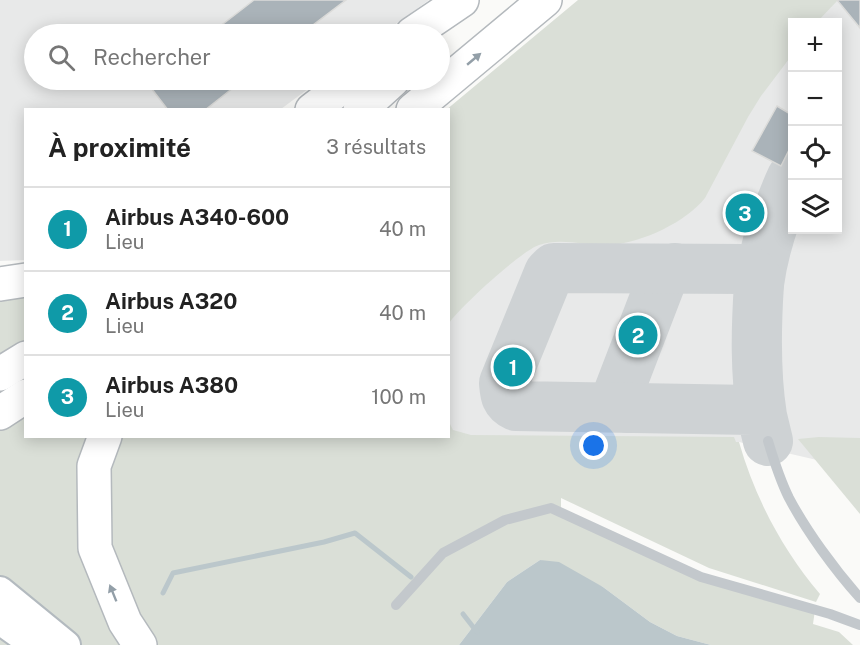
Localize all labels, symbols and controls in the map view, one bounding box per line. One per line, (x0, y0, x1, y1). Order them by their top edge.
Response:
map controls (788, 18, 842, 234)
button: + (788, 18, 842, 72)
search box (24, 24, 450, 90)
icon: search (45, 41, 78, 74)
text: Rechercher (93, 44, 211, 70)
one-way arrow (466, 52, 482, 65)
button: − (788, 72, 842, 126)
button: locate (788, 126, 842, 180)
text: À proximité (48, 132, 191, 163)
text: 3 résultats (326, 135, 426, 159)
button: layers (788, 180, 842, 234)
pin: 3 (726, 190, 764, 236)
text: Airbus A340-600 (105, 204, 289, 230)
text: 1 (63, 217, 72, 241)
text: 40 m (379, 217, 426, 241)
text: Lieu (105, 230, 144, 254)
text: Airbus A320 (105, 288, 238, 314)
text: 2 (61, 301, 74, 325)
text: 40 m (379, 301, 426, 325)
pin: 2 (618, 312, 658, 358)
text: Lieu (105, 314, 144, 338)
pin: 1 (494, 344, 532, 389)
text: Airbus A380 (105, 372, 238, 398)
text: 3 (61, 385, 74, 409)
text: 100 m (371, 385, 426, 409)
text: Lieu (105, 398, 144, 422)
your location (579, 431, 608, 460)
one-way arrow (108, 584, 118, 602)

